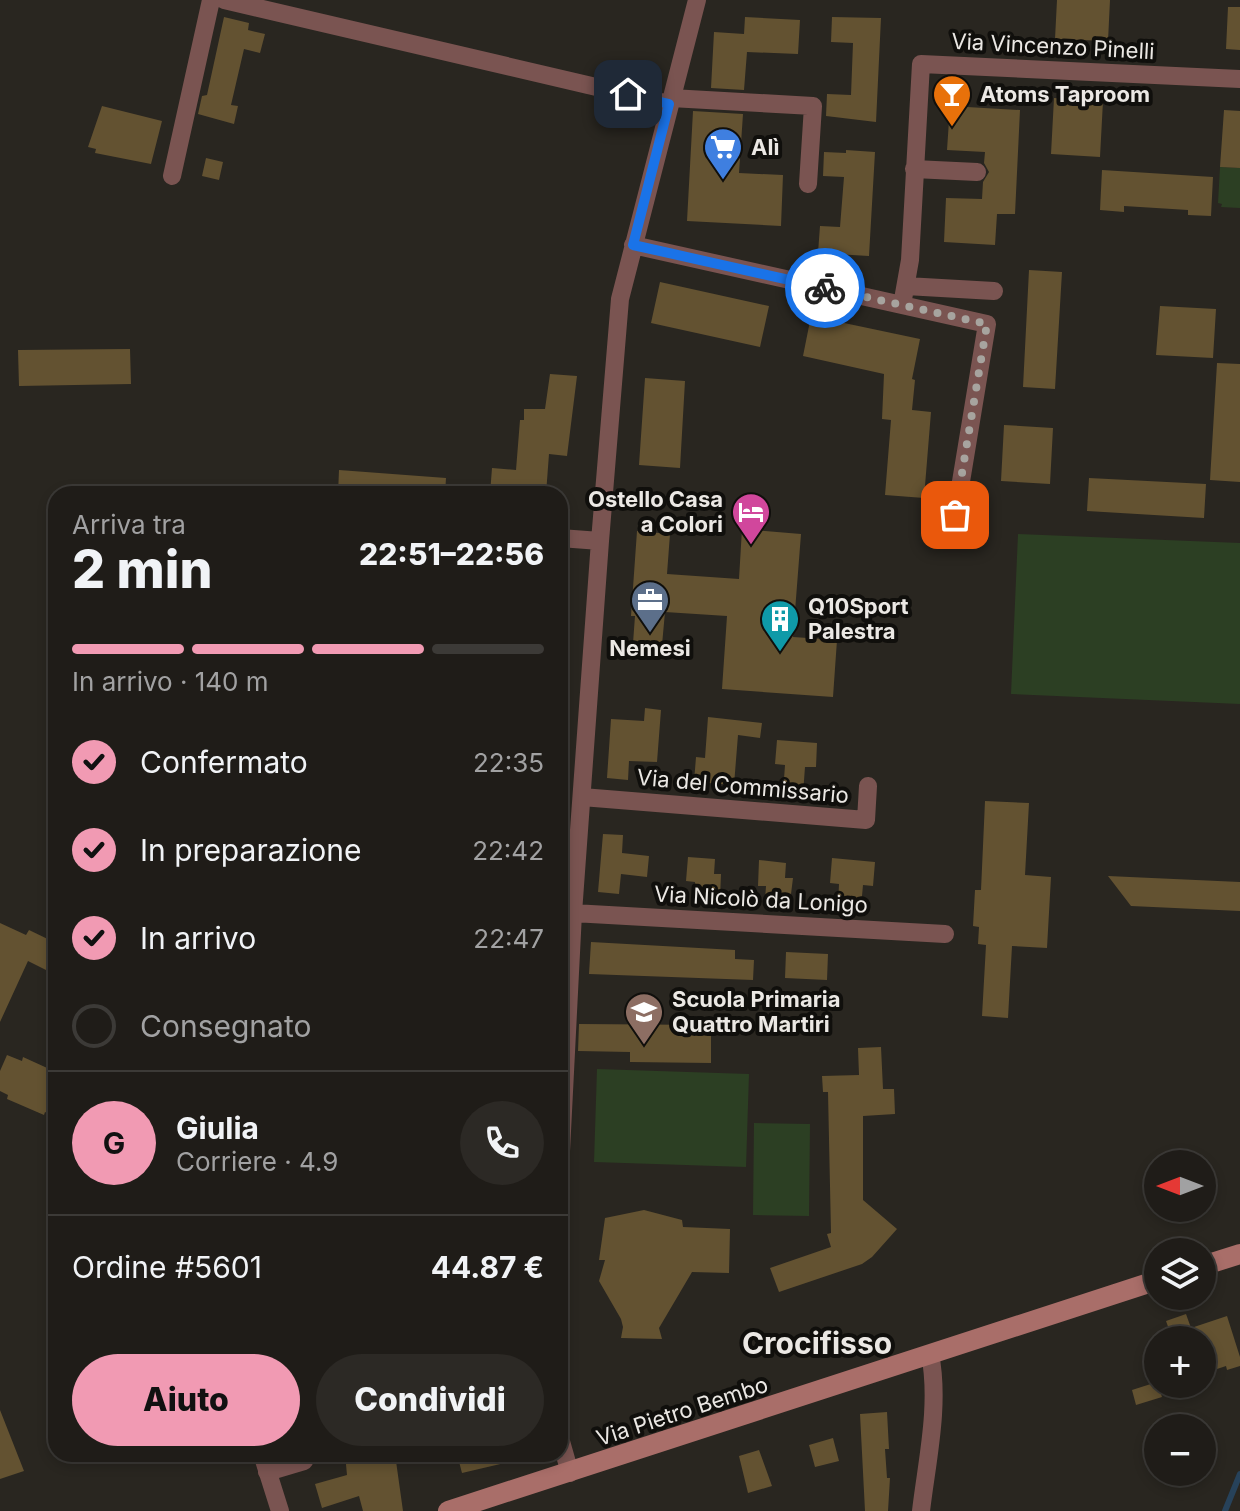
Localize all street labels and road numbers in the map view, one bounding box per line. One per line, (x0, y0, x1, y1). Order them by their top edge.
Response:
street label: Via Vincenzo Pinelli (951, 28, 1155, 64)
street label: Via del Commissario (636, 764, 850, 808)
street label: Via Nicolò da Lonigo (653, 880, 869, 918)
street label: Via Pietro Bembo (593, 1371, 771, 1451)

